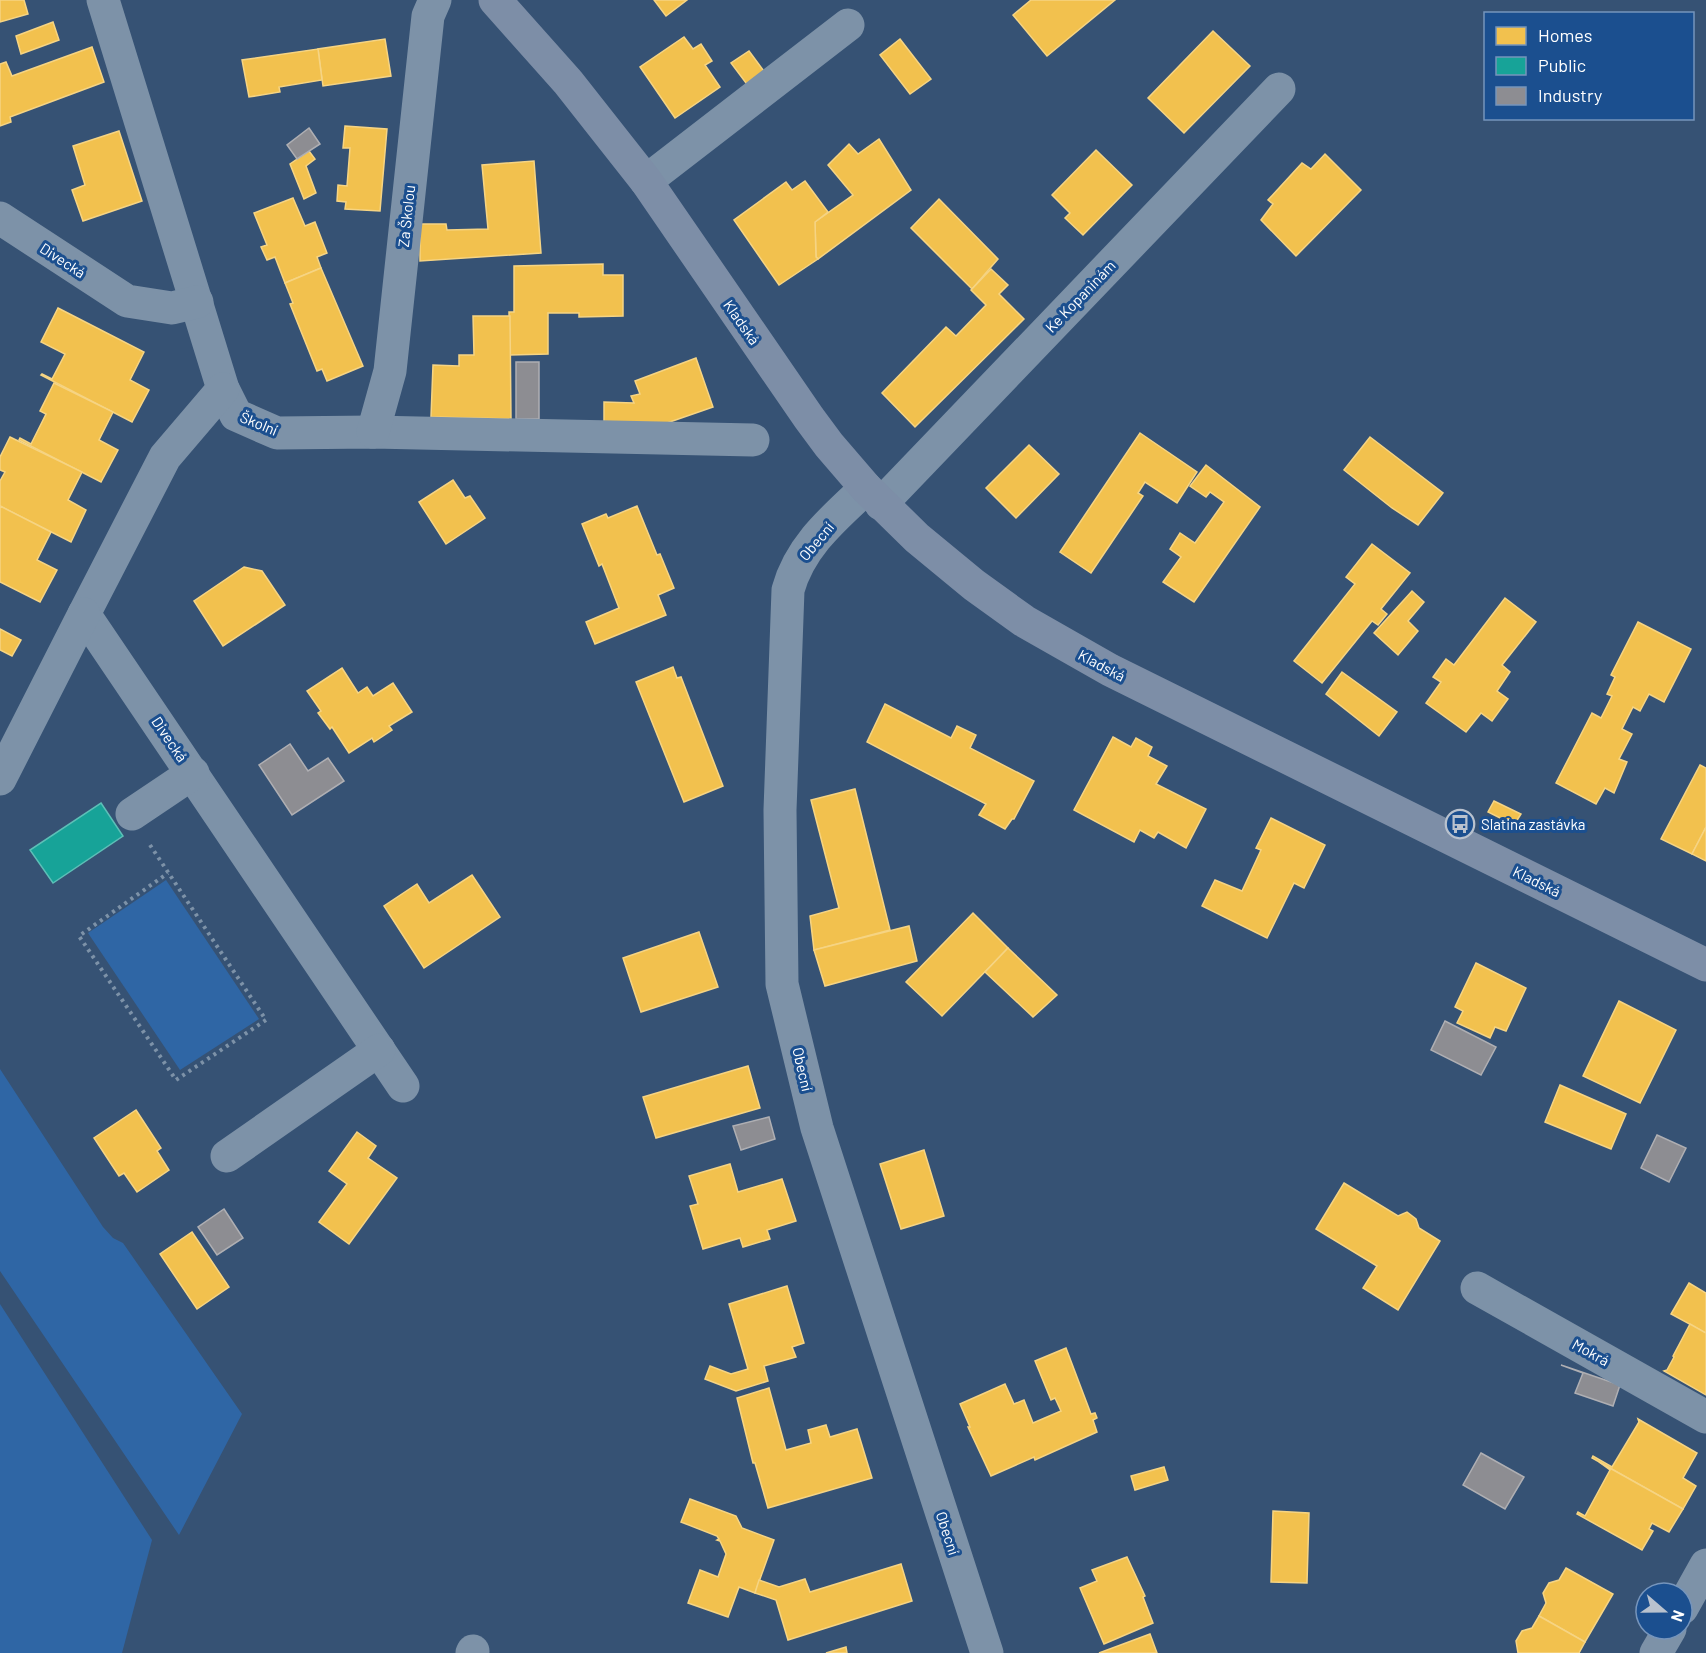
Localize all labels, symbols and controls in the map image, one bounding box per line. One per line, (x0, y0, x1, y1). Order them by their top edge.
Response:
legend (1484, 12, 1694, 120)
text: Homes (1538, 24, 1592, 46)
text: Public (1538, 54, 1586, 76)
text: Industry (1538, 84, 1602, 106)
street label: Za Školou (394, 184, 418, 248)
street label: Divecká (37, 239, 89, 281)
street label: Ke Kopaninám (1041, 256, 1119, 336)
street label: Kladská (720, 296, 764, 348)
street label: Školní (238, 407, 280, 439)
street label: Obecní (795, 518, 837, 564)
street label: Kladská (1075, 645, 1129, 685)
street label: Divecká (148, 713, 192, 765)
bus stop icon: Slatina zastávka (1444, 808, 1476, 840)
place label: Slatina zastávka (1481, 815, 1586, 833)
street label: Kladská (1510, 862, 1564, 900)
street label: Obecní (789, 1045, 817, 1093)
street label: Mokrá (1569, 1335, 1613, 1369)
street label: Obecní (933, 1509, 963, 1557)
north arrow (1634, 1581, 1694, 1641)
text: N (1668, 1608, 1689, 1625)

